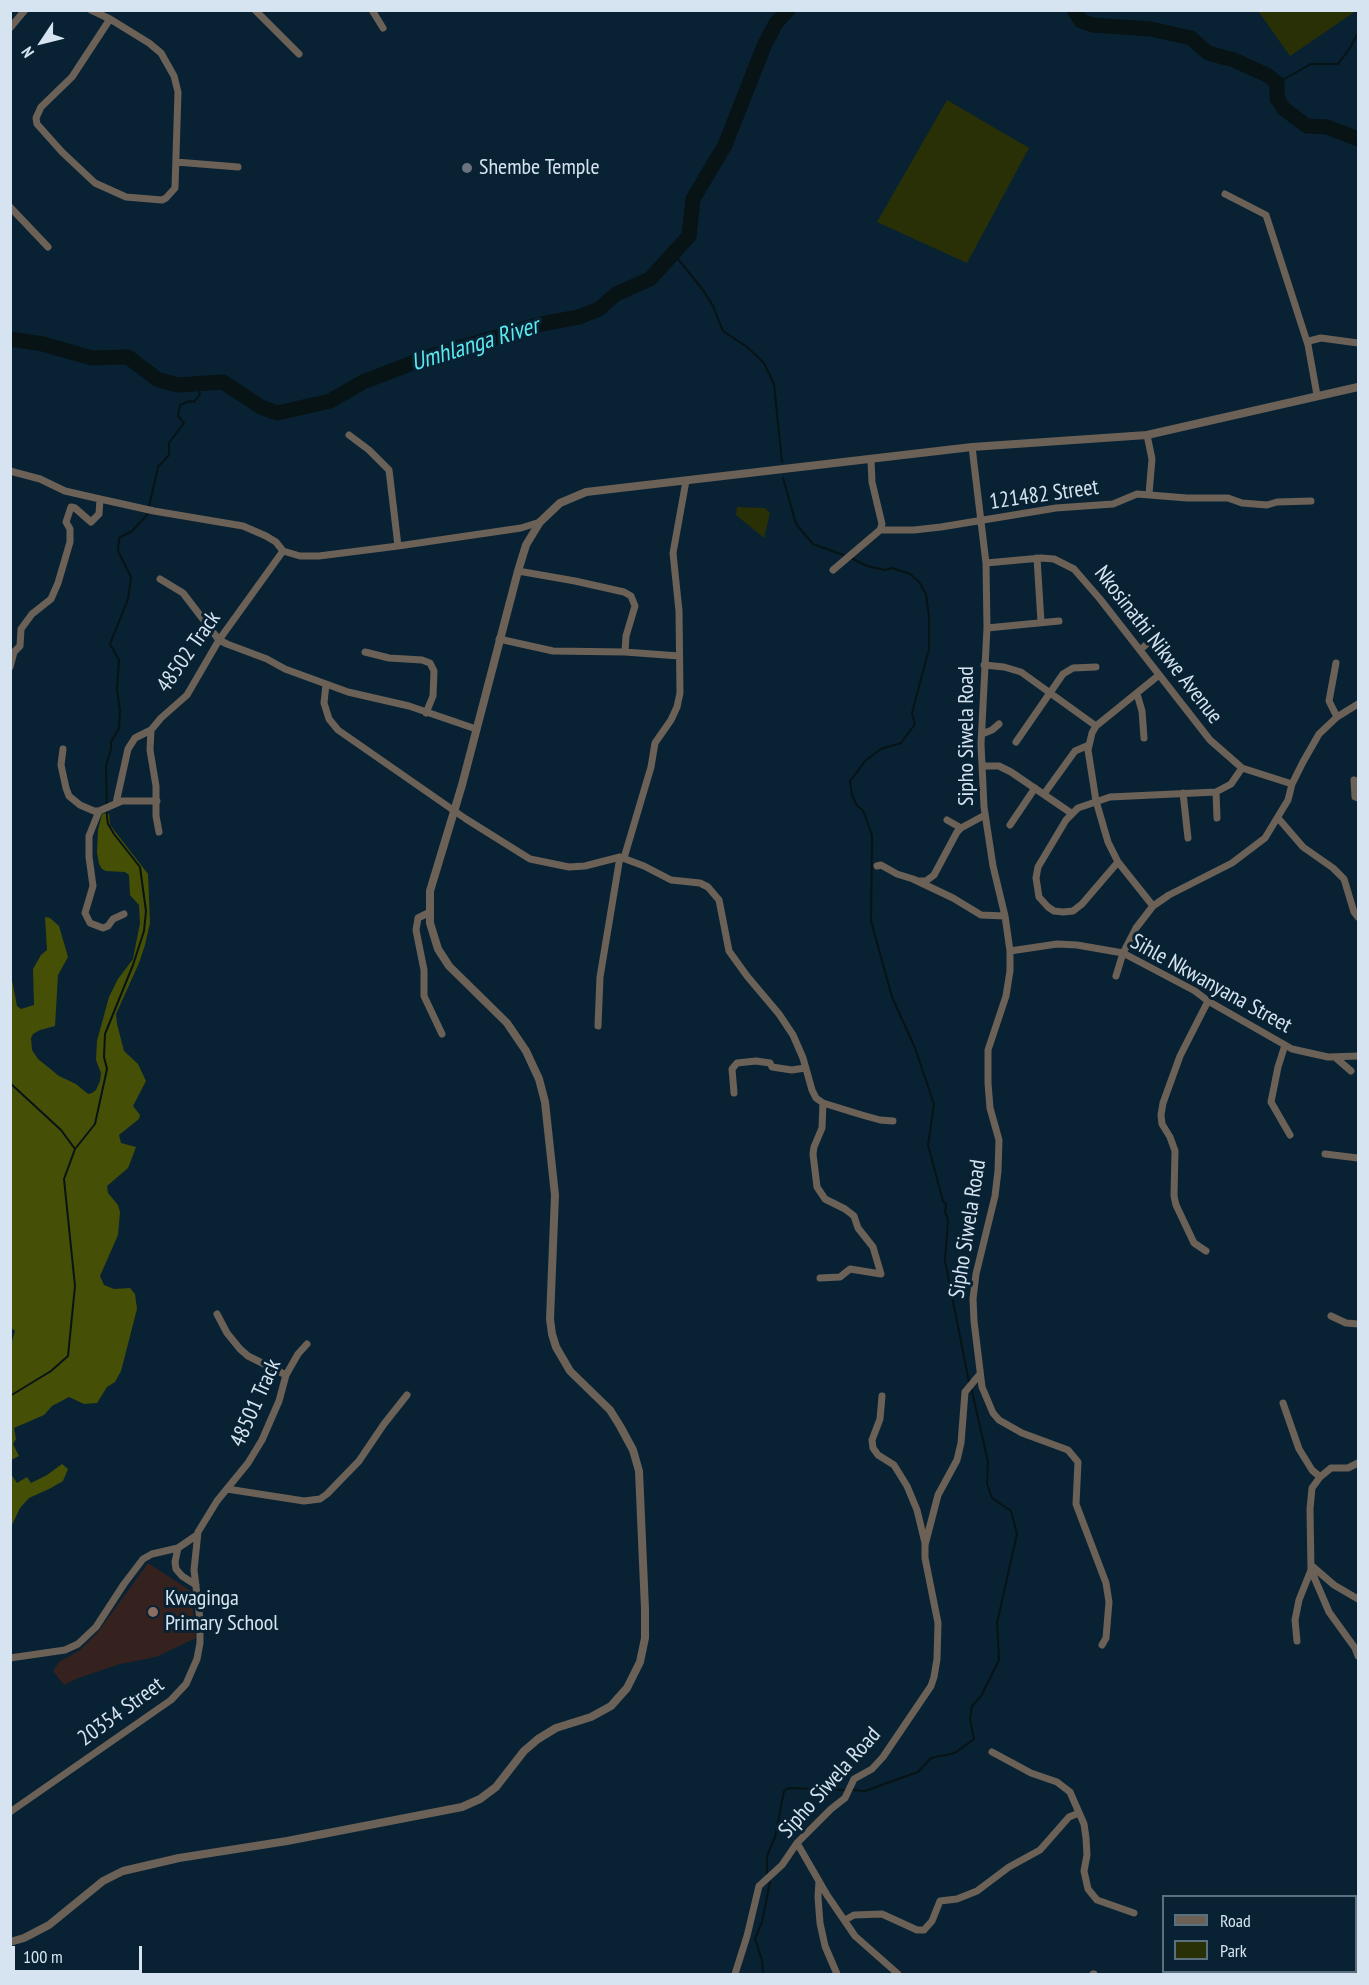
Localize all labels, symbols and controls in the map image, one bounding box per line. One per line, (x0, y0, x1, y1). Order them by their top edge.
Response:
north arrow (12, 12, 72, 72)
text: N (17, 43, 38, 62)
place label: Shembe Temple (479, 155, 600, 181)
marker: Shembe Temple (460, 161, 474, 175)
water label: Umhlanga River (408, 312, 542, 378)
street label: 121482 Street (988, 474, 1100, 516)
street label: Nkosinathi Nikwe Avenue (1088, 561, 1228, 729)
street label: 48502 Track (151, 606, 227, 698)
street label: Sipho Siwela Road (954, 666, 980, 806)
street label: Sihle Nkwanyana Street (1126, 929, 1296, 1039)
street label: Sipho Siwela Road (944, 1158, 992, 1300)
street label: 48501 Track (225, 1355, 287, 1451)
place label: Kwaginga Primary School (165, 1586, 278, 1638)
marker: Kwaginga Primary School (146, 1605, 160, 1619)
street label: 20354 Street (73, 1672, 169, 1752)
street label: Sipho Siwela Road (773, 1722, 887, 1844)
legend (1162, 1895, 1357, 1973)
text: Road (1220, 1909, 1251, 1932)
scale bar (15, 1934, 146, 1972)
text: Park (1220, 1939, 1247, 1962)
text: 100 m (23, 1945, 63, 1968)

